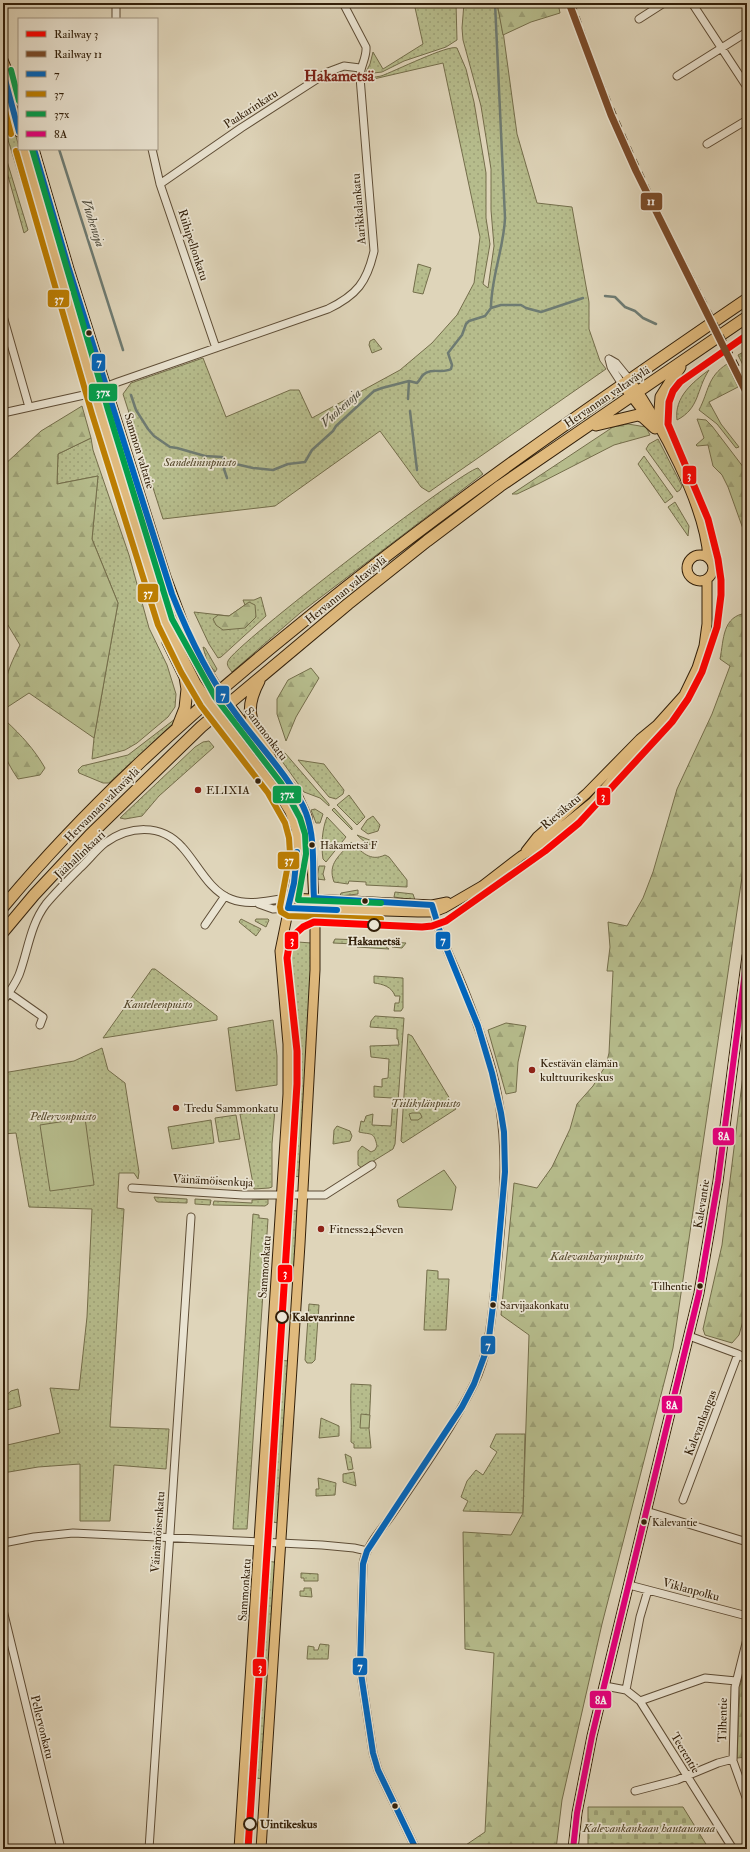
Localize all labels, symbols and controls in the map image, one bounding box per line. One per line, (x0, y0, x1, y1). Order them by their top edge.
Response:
legend (18, 18, 158, 150)
text: Railway 3 (54, 27, 98, 42)
text: Railway 11 (54, 47, 102, 62)
district label: Hakametsä (304, 66, 374, 86)
text: 7 (54, 67, 60, 82)
street label: Paakarinkatu (221, 86, 281, 132)
text: 37 (54, 87, 65, 102)
text: 37x (54, 107, 70, 122)
text: 8A (54, 127, 68, 142)
street label: Aarikkalankatu (348, 173, 370, 246)
line badge: 11 (640, 192, 663, 211)
text: 11 (647, 195, 655, 208)
water label: Vuohenoja (78, 197, 108, 249)
street label: Riihipellonkatu (174, 207, 212, 283)
line badge: 37 (47, 289, 70, 308)
text: 37 (54, 293, 65, 306)
unlabelled marker (84, 328, 94, 338)
line badge: 7 (91, 353, 106, 372)
text: 7 (96, 356, 102, 369)
street label: Hervannan valtaväylä (561, 362, 654, 431)
line badge: 37x (88, 383, 118, 402)
water label: Vuohenoja (317, 385, 365, 431)
text: 37x (96, 386, 110, 399)
street label: Sammon valtatie (120, 411, 158, 491)
park label: Sandelininpuisto (163, 455, 236, 470)
line badge: 3 (682, 465, 697, 485)
text: 3 (687, 469, 691, 482)
street label: Hervannan valtaväylä (302, 552, 390, 627)
line badge: 37 (137, 583, 159, 603)
text: 37 (143, 587, 154, 600)
line badge: 7 (215, 685, 230, 704)
text: 7 (220, 689, 226, 702)
street label: Sammonkatu (241, 704, 291, 764)
street label: Hervannan valtaväylä (61, 764, 143, 846)
unlabelled marker (253, 776, 263, 786)
place label: ELIXIA (206, 783, 250, 798)
marker: ELIXIA (193, 785, 203, 795)
line badge: 37x (272, 785, 302, 804)
line badge: 3 (596, 787, 611, 806)
text: 37x (280, 788, 294, 801)
text: 3 (601, 790, 605, 803)
street label: Rieväkatu (538, 791, 584, 833)
street label: Jäähallinkaari (51, 828, 109, 883)
place label: Hakametsä F (320, 839, 377, 852)
marker: Hakametsä F (307, 840, 317, 850)
line badge: 37 (277, 851, 300, 870)
text: 37 (284, 854, 295, 867)
unlabelled marker (360, 896, 370, 906)
marker: Hakametsä (367, 918, 381, 932)
line badge: 3 (284, 931, 299, 950)
line badge: 7 (435, 931, 451, 950)
text: 3 (290, 934, 294, 947)
place label: Hakametsä (348, 934, 401, 949)
text: 7 (440, 934, 446, 947)
park label: Kanteleenpuisto (122, 997, 193, 1012)
place label: Kestävän elämän kulttuurikeskus (540, 1056, 618, 1085)
marker: Kestävän elämän kulttuurikeskus (527, 1065, 537, 1075)
park label: Tiilikylänpuisto (391, 1096, 461, 1111)
place label: Tredu Sammonkatu (184, 1101, 279, 1116)
marker: Tredu Sammonkatu (171, 1103, 181, 1113)
park label: Pellervonpuisto (29, 1109, 96, 1124)
line badge: 8A (712, 1127, 735, 1146)
text: 8A (718, 1130, 731, 1143)
street label: Väinämöisenkuja (172, 1171, 255, 1191)
street label: Kalevantie (691, 1178, 713, 1230)
place label: Fitness24Seven (329, 1222, 403, 1237)
marker: Fitness24Seven (316, 1224, 326, 1234)
street label: Sammonkatu (255, 1235, 275, 1299)
park label: Kalevanharjunpuisto (549, 1249, 644, 1264)
line badge: 3 (277, 1264, 293, 1283)
text: 3 (283, 1267, 287, 1280)
place label: Tilhentie (651, 1280, 692, 1293)
marker: Tilhentie (695, 1281, 705, 1291)
place label: Sarvijaakonkatu (500, 1299, 569, 1313)
marker: Sarvijaakonkatu (488, 1300, 498, 1310)
marker: Kalevanrinne (275, 1310, 289, 1324)
place label: Kalevanrinne (292, 1310, 356, 1325)
line badge: 7 (480, 1335, 496, 1355)
text: 7 (485, 1339, 491, 1352)
street label: Kalevankangas (682, 1388, 720, 1458)
line badge: 8A (661, 1395, 683, 1414)
text: 8A (666, 1399, 679, 1412)
street label: Väinämöisenkatu (148, 1491, 168, 1573)
place label: Kalevantie (652, 1516, 698, 1529)
marker: Kalevantie (639, 1517, 649, 1527)
street label: Sammonkatu (235, 1558, 255, 1622)
street label: Viklanpolku (661, 1575, 721, 1605)
line badge: 7 (352, 1657, 368, 1676)
line badge: 3 (252, 1658, 267, 1677)
text: 7 (357, 1660, 363, 1673)
text: 3 (258, 1661, 262, 1674)
line badge: 8A (589, 1690, 612, 1709)
street label: Pellervonkatu (27, 1694, 57, 1760)
text: 8A (595, 1694, 608, 1707)
street label: Tilhentie (715, 1698, 731, 1742)
street label: Teerentie (667, 1730, 703, 1776)
unlabelled marker (390, 1801, 400, 1811)
marker: Uintikeskus (243, 1817, 257, 1831)
place label: Uintikeskus (260, 1817, 317, 1832)
park label: Kalevankankaan hautausmaa (582, 1821, 716, 1836)

